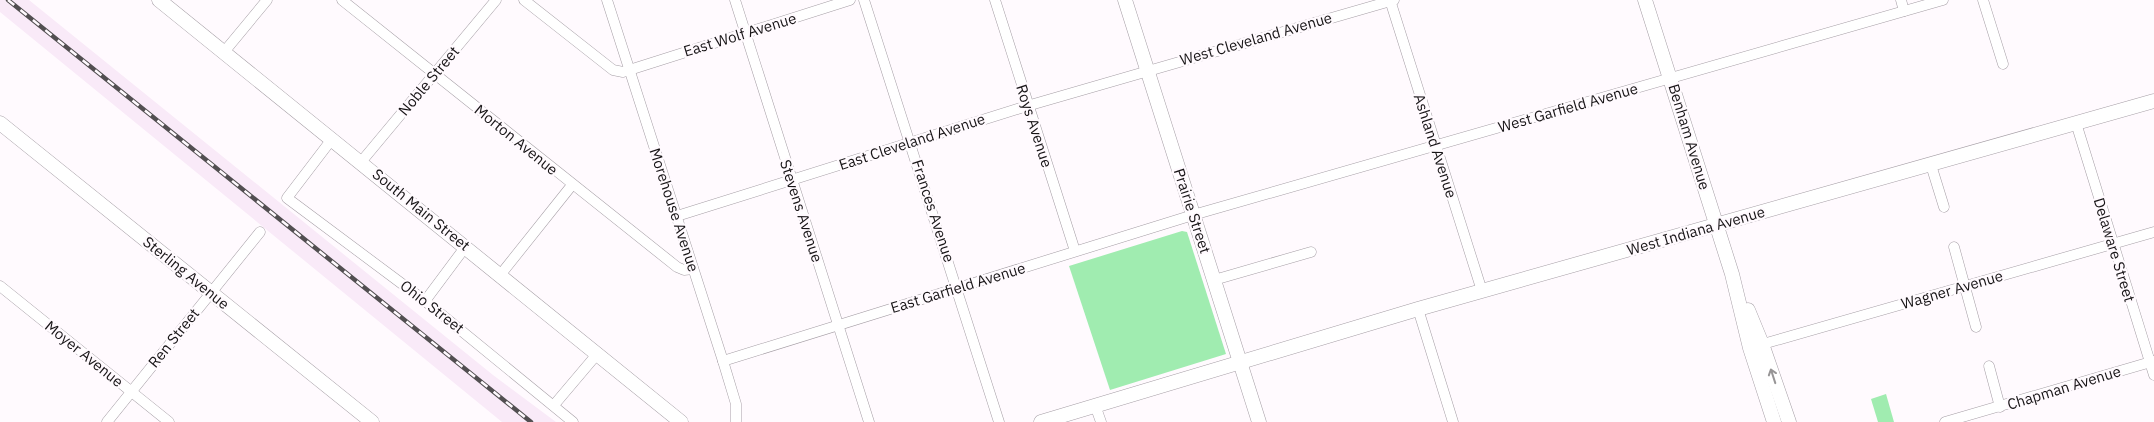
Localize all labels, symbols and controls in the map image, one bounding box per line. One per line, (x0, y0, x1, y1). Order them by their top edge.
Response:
street label: East Wolf Avenue (681, 8, 799, 61)
street label: West Cleveland Avenue (1178, 8, 1334, 69)
street label: Noble Street (394, 42, 463, 119)
street label: West Garfield Avenue (1496, 78, 1640, 137)
street label: Roys Avenue (1012, 82, 1057, 170)
street label: Benham Avenue (1664, 82, 1715, 192)
street label: Ashland Avenue (1410, 91, 1461, 200)
street label: Morton Avenue (471, 100, 562, 179)
street label: East Cleveland Avenue (836, 109, 987, 174)
street label: Morehouse Avenue (646, 146, 703, 274)
street label: Stevens Avenue (776, 157, 827, 265)
street label: Frances Avenue (908, 157, 959, 265)
street label: South Main Street (369, 164, 474, 255)
street label: Prairie Street (1170, 166, 1215, 256)
street label: Delaware Street (2090, 195, 2139, 304)
street label: West Indiana Avenue (1625, 202, 1767, 259)
street label: Sterling Avenue (139, 232, 233, 313)
street label: East Garfield Avenue (888, 258, 1028, 317)
street label: Wagner Avenue (1899, 266, 2005, 313)
street label: Ohio Street (397, 276, 468, 337)
street label: Ren Street (144, 304, 203, 371)
street label: Moyer Avenue (41, 316, 127, 391)
street label: Chapman Avenue (2005, 361, 2123, 414)
one-way arrow (1768, 369, 1777, 384)

